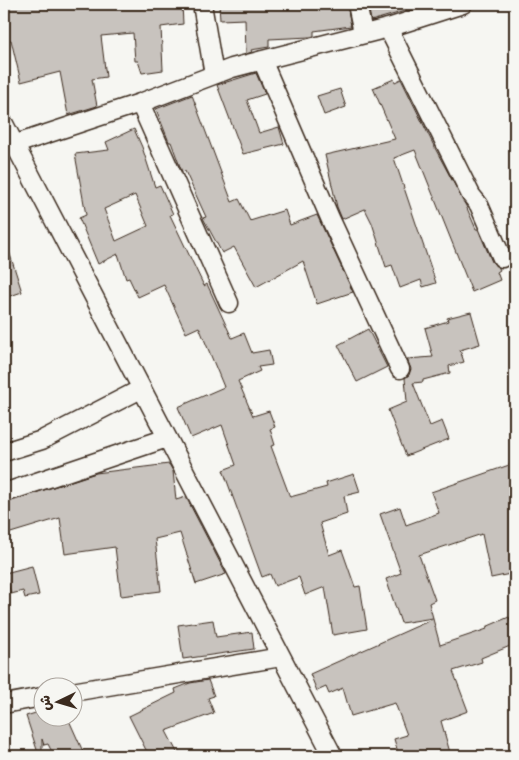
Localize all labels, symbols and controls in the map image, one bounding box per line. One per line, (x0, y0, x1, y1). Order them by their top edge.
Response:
north arrow (32, 678, 82, 728)
text: ش (36, 695, 55, 712)

